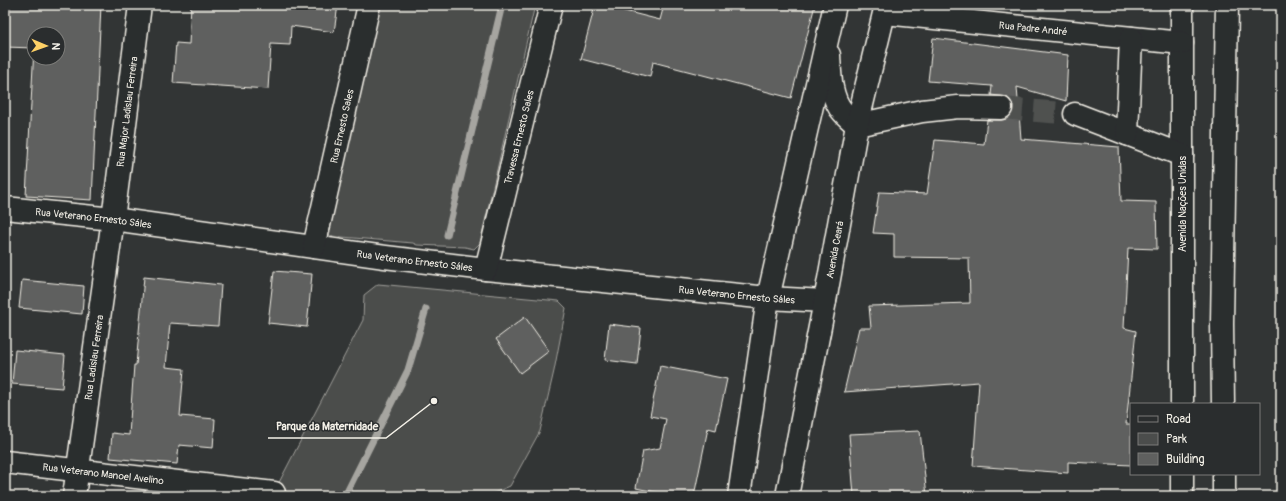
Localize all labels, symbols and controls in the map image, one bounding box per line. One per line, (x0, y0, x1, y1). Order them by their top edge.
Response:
street label: Rua Padre André (998, 20, 1068, 38)
north arrow (26, 26, 66, 66)
text: N (49, 42, 62, 51)
street label: Rua Major Ladislau Ferreira (115, 56, 140, 168)
street label: Rua Ernesto Sales (328, 88, 357, 164)
street label: Travessa Ernesto Sales (502, 88, 537, 185)
street label: Avenida Nações Unidas (1177, 155, 1189, 252)
street label: Rua Veterano Ernesto Sáles (35, 206, 153, 231)
street label: Avenida Ceará (824, 220, 847, 279)
street label: Rua Veterano Ernesto Sáles (356, 248, 474, 274)
street label: Rua Veterano Ernesto Sáles (678, 284, 796, 306)
street label: Rua Ladislau Ferreira (83, 314, 106, 401)
legend (1130, 403, 1260, 475)
text: Road (1166, 412, 1191, 427)
callout: Parque da Maternidade (268, 415, 386, 438)
text: Parque da Maternidade (276, 420, 379, 433)
text: Park (1166, 432, 1187, 447)
text: Building (1166, 452, 1205, 467)
street label: Rua Veterano Manoel Avelino (42, 461, 165, 487)

